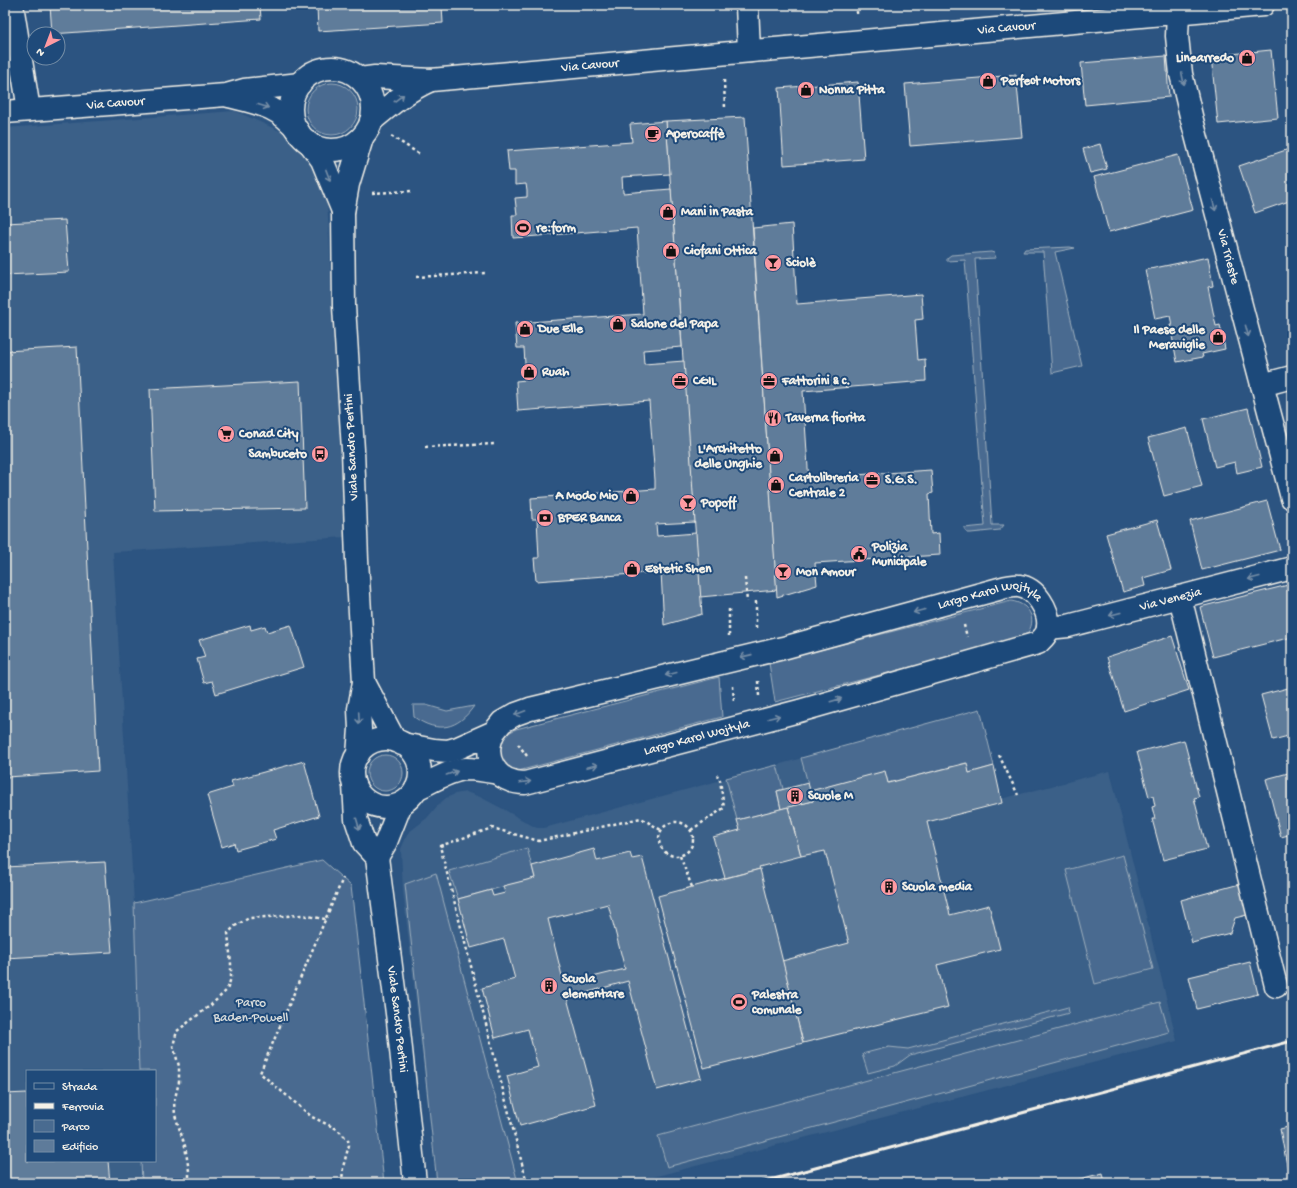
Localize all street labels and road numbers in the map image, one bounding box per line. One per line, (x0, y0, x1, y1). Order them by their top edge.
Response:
street label: Via Cavour (976, 18, 1037, 38)
street label: Via Cavour (560, 55, 621, 76)
street label: Via Cavour (85, 94, 146, 113)
street label: Via Trieste (1213, 227, 1243, 286)
street label: Viale Sandro Pertini (342, 393, 362, 502)
street label: Via Venezia (1137, 584, 1204, 615)
street label: Largo Karol Wojtyla (933, 598, 1043, 616)
street label: Largo Karol Wojtyla (642, 716, 752, 759)
street label: Viale Sandro Pertini (383, 964, 411, 1073)

